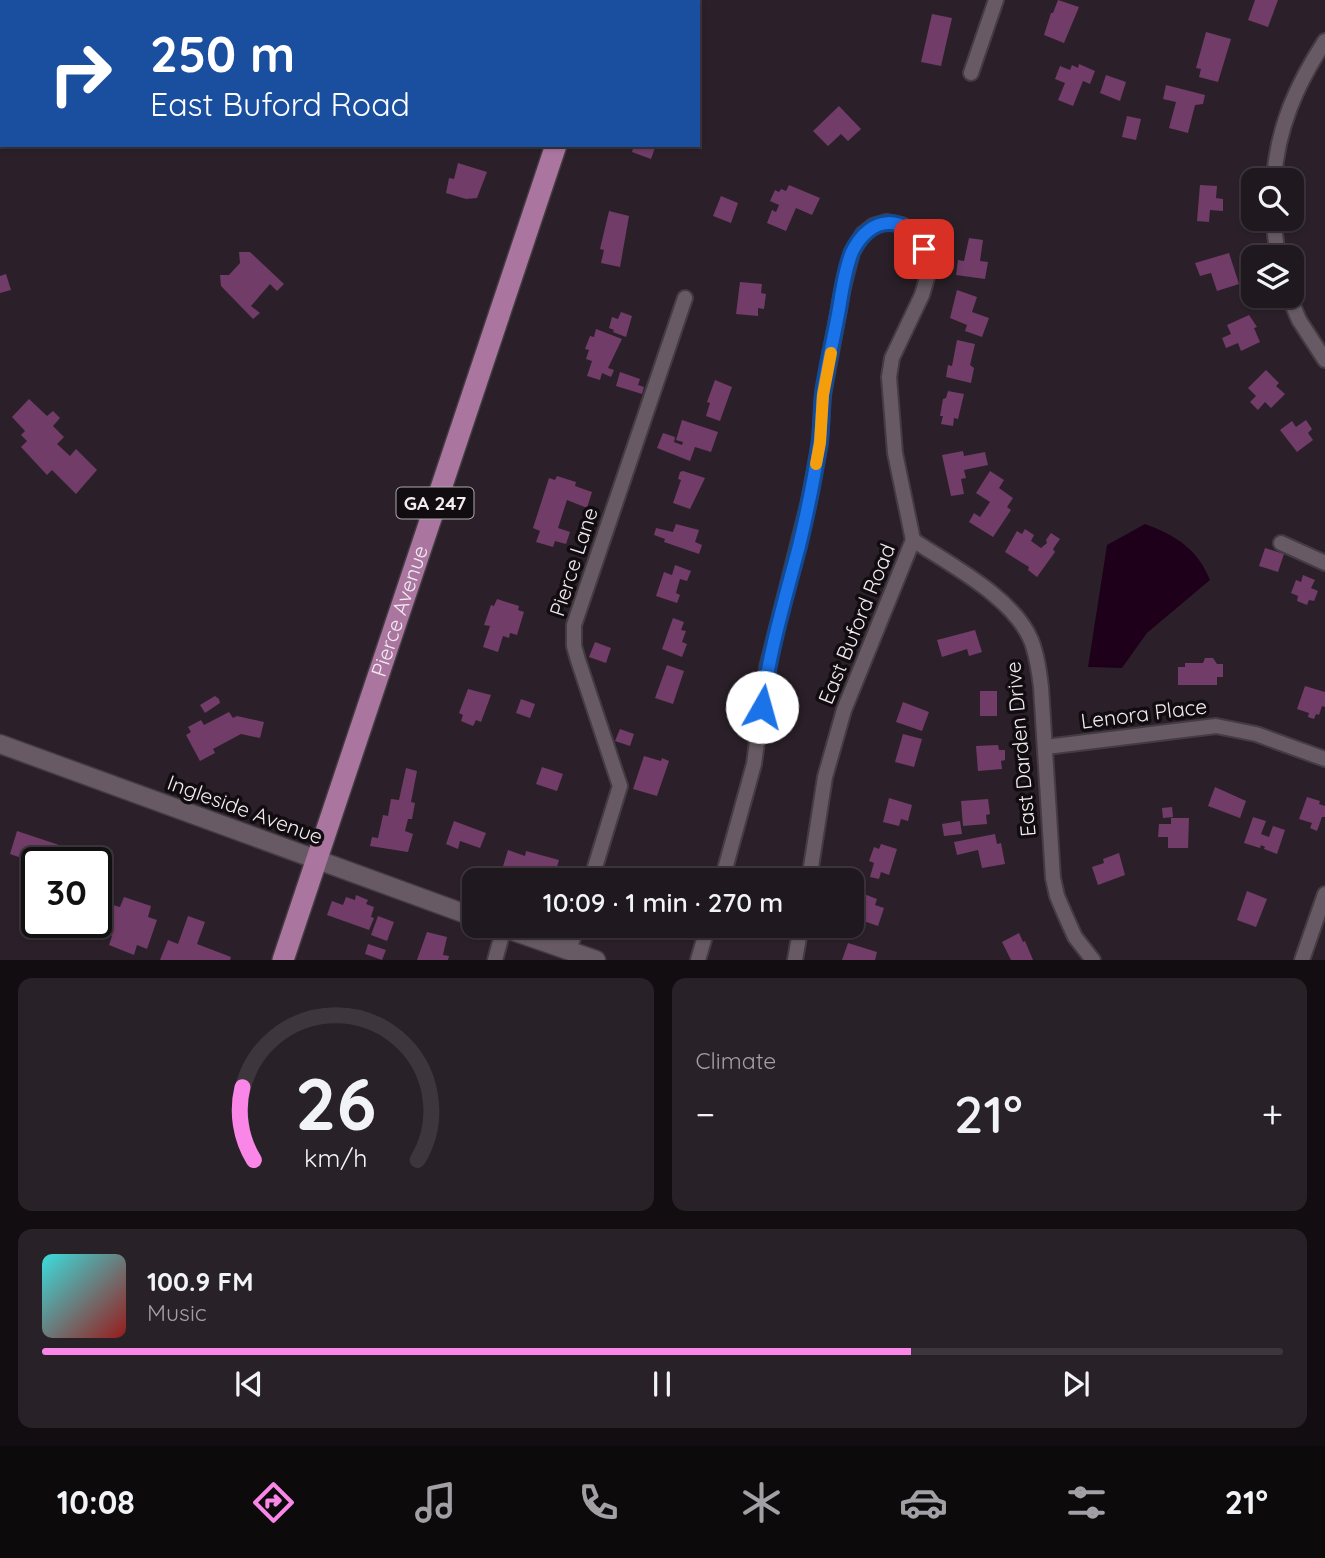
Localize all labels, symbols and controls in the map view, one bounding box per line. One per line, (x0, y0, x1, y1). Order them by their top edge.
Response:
text: 250 m (150, 23, 295, 84)
icon: right (35, 28, 126, 119)
text: East Buford Road (150, 84, 410, 124)
map controls (1241, 168, 1304, 308)
button: search (1241, 168, 1304, 231)
pin (894, 219, 954, 279)
icon: arrive (905, 230, 943, 268)
button: layers (1241, 245, 1304, 308)
road number: GA 247 (396, 488, 474, 518)
street label: Pierce Lane (543, 504, 603, 619)
street label: East Buford Road (812, 540, 900, 708)
street label: Pierce Avenue (365, 542, 433, 680)
street label: East Darden Drive (999, 660, 1041, 838)
position arrow (725, 670, 799, 744)
street label: Lenora Place (1079, 692, 1208, 734)
street label: Ingleside Avenue (164, 769, 327, 849)
speed limit sign: 30 (21, 847, 112, 938)
text: 10:09 · 1 min · 270 m (543, 886, 783, 919)
text: Climate (696, 1046, 776, 1075)
text: 26 (295, 1058, 377, 1149)
text: 21° (954, 1081, 1023, 1146)
text: − (696, 1090, 715, 1138)
text: + (1262, 1090, 1283, 1138)
text: km/h (304, 1142, 367, 1173)
text: 100.9 FM (147, 1265, 253, 1298)
text: Music (147, 1298, 207, 1327)
icon: previous (230, 1365, 268, 1403)
icon: pause (643, 1365, 681, 1403)
icon: next (1057, 1365, 1095, 1403)
icon: directions (249, 1478, 298, 1527)
icon: music (411, 1478, 460, 1527)
icon: phone (574, 1478, 623, 1527)
icon: climate (737, 1478, 786, 1527)
icon: car (899, 1478, 948, 1527)
icon: filters (1062, 1478, 1111, 1527)
text: 10:08 (57, 1482, 135, 1522)
text: 21° (1225, 1482, 1268, 1522)

